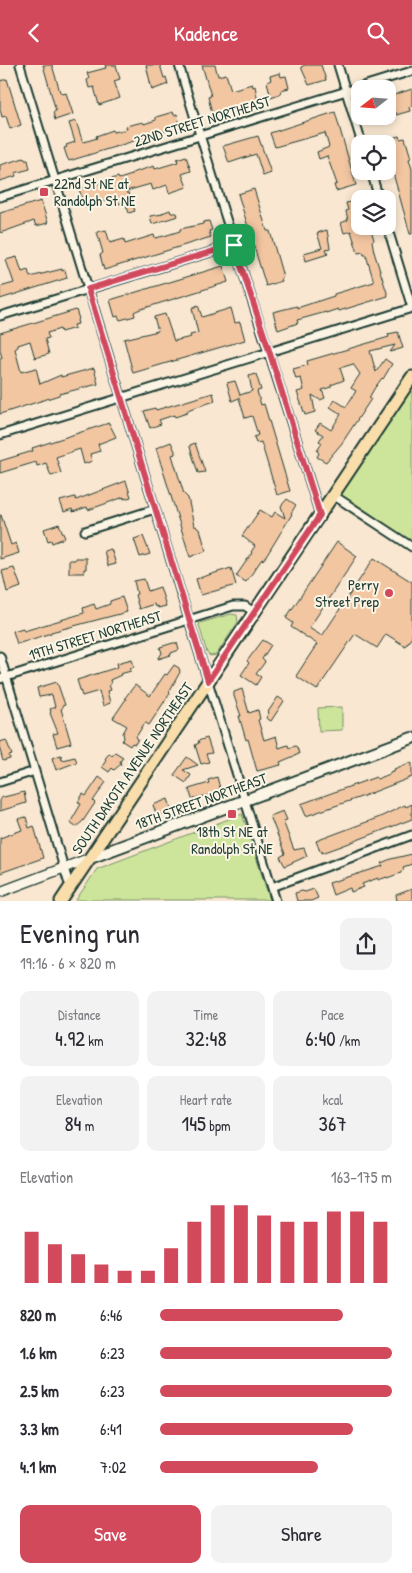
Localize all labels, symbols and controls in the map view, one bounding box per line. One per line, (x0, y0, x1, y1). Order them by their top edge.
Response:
text: Kadence (174, 18, 238, 48)
icon: back (20, 19, 48, 47)
icon: search (364, 19, 392, 47)
north arrow (351, 80, 396, 125)
map controls (351, 80, 396, 235)
street label: 22ND STREET NORTHEAST (131, 90, 274, 152)
button: locate (351, 135, 396, 180)
place label: 22nd St NE at Randolph St NE (54, 173, 136, 211)
marker: 22nd St NE at Randolph St NE (38, 186, 50, 198)
button: layers (351, 190, 396, 235)
pin (213, 224, 255, 266)
icon: arrive (220, 231, 248, 259)
place label: Perry Street Prep (315, 574, 380, 612)
marker: Perry Street Prep (383, 587, 395, 599)
street label: 19TH STREET NORTHEAST (26, 605, 165, 665)
street label: SOUTH DAKOTA AVENUE NORTHEAST (67, 677, 198, 858)
street label: 18TH STREET NORTHEAST (132, 767, 271, 835)
marker: 18th St NE at Randolph St NE (226, 808, 238, 820)
place label: 18th St NE at Randolph St NE (191, 821, 273, 859)
text: Evening run (20, 914, 140, 952)
button: share (340, 918, 392, 970)
text: 19:16 · 6 × 820 m (20, 952, 116, 974)
text: Distance (58, 1005, 101, 1024)
text: Time (194, 1005, 218, 1024)
text: Pace (321, 1005, 344, 1024)
text: 4.92 (55, 1024, 85, 1053)
text: 32:48 (185, 1024, 227, 1053)
text: 6:40 (305, 1024, 336, 1053)
text: km (85, 1031, 104, 1050)
text: /km (336, 1031, 360, 1050)
text: Elevation (56, 1090, 103, 1109)
text: Heart rate (180, 1090, 232, 1109)
text: kcal (322, 1090, 343, 1109)
text: 84 (64, 1109, 81, 1138)
text: 145 (182, 1109, 206, 1138)
text: 367 (319, 1109, 347, 1138)
text: m (81, 1116, 94, 1135)
text: bpm (206, 1116, 230, 1135)
text: Elevation (20, 1166, 73, 1188)
text: 163–175 m (331, 1166, 392, 1188)
text: 820 m (20, 1304, 56, 1326)
text: 6:46 (100, 1304, 122, 1326)
text: 1.6 km (20, 1342, 57, 1364)
text: 6:23 (100, 1342, 125, 1364)
text: 2.5 km (20, 1380, 59, 1402)
text: 6:23 (100, 1380, 125, 1402)
text: 3.3 km (20, 1418, 59, 1440)
text: 6:41 (100, 1418, 122, 1440)
text: 4.1 km (20, 1456, 56, 1478)
text: 7:02 (100, 1456, 126, 1478)
button: Save (20, 1505, 201, 1563)
button: Share (211, 1505, 392, 1563)

